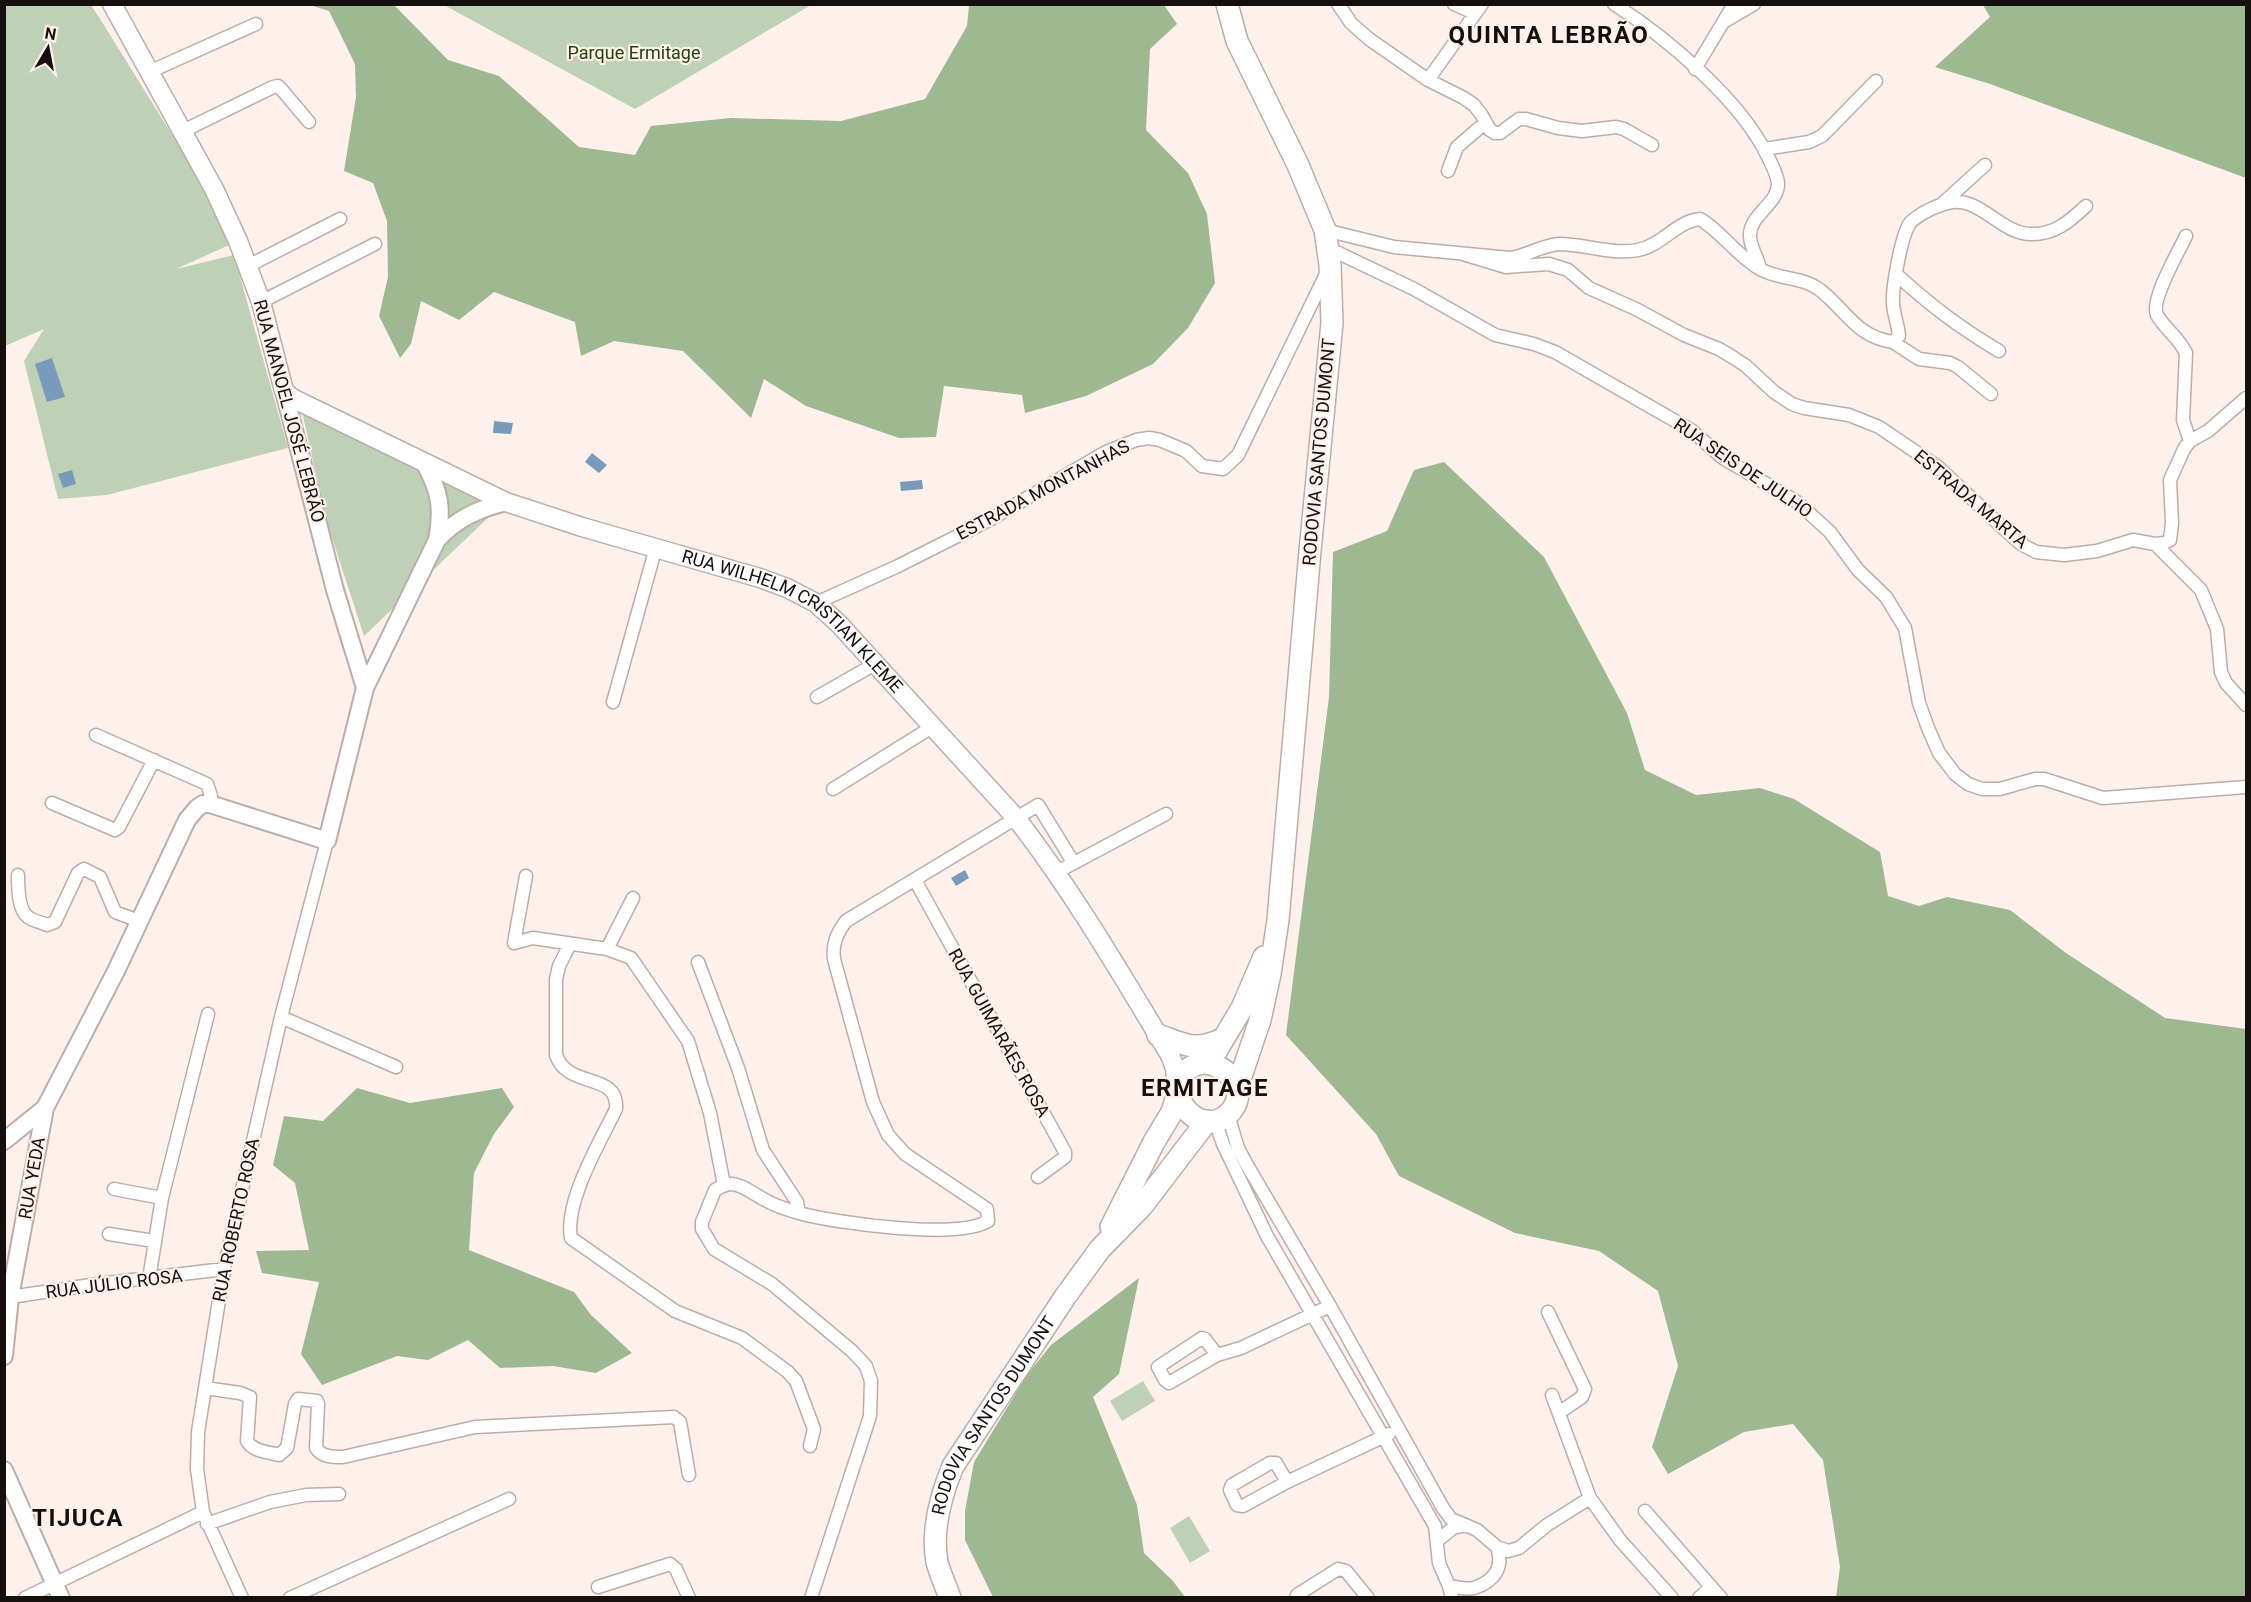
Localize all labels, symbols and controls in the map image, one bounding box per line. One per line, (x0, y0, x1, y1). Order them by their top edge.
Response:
north arrow (18, 18, 78, 78)
district label: QUINTA LEBRÃO (1449, 21, 1649, 49)
text: N (43, 23, 58, 44)
park label: Parque Ermitage (568, 42, 700, 63)
street label: RUA MANOEL JOSÉ LEBRÃO (250, 297, 329, 525)
street label: RODOVIA SANTOS DUMONT (1298, 337, 1339, 567)
street label: RUA SEIS DE JULHO (1670, 413, 1817, 522)
street label: ESTRADA MONTANHAS (953, 435, 1133, 544)
street label: ESTRADA MARTA (1910, 445, 2033, 553)
street label: RUA WILHELM CRISTIAN KLEME (680, 545, 907, 697)
street label: RUA GUIMARÃES ROSA (944, 945, 1055, 1121)
district label: ERMITAGE (1141, 1074, 1269, 1102)
street label: RUA YEDA (14, 1135, 49, 1221)
street label: RUA ROBERTO ROSA (208, 1136, 263, 1304)
street label: RUA JÚLIO ROSA (44, 1265, 184, 1302)
street label: RODOVIA SANTOS DUMONT (927, 1312, 1059, 1517)
district label: TIJUCA (32, 1504, 124, 1532)

